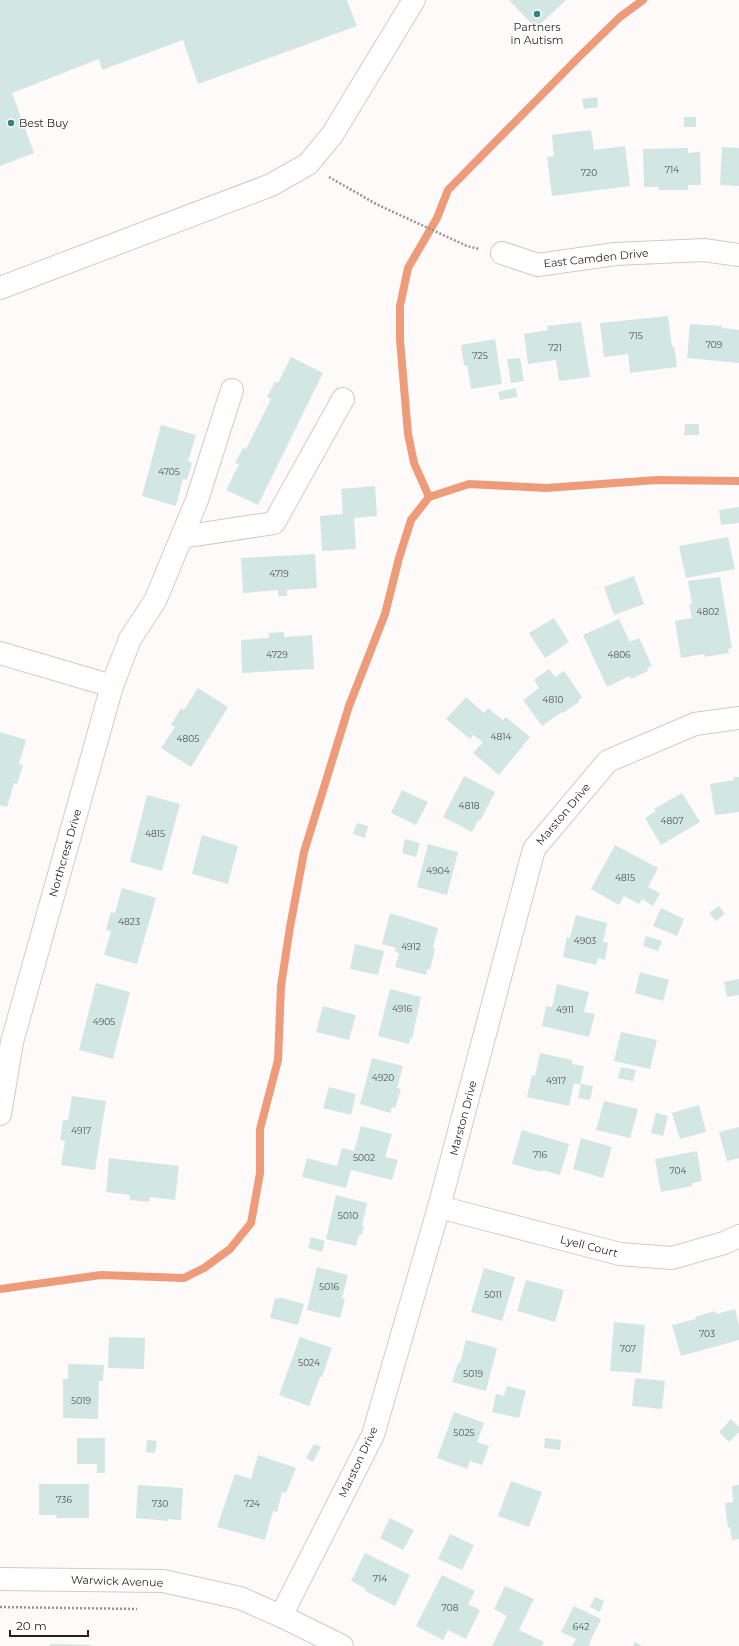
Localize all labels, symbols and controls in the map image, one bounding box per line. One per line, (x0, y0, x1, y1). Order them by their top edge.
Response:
marker: Partners in Autism (532, 9, 542, 19)
place label: Partners in Autism (511, 20, 563, 47)
place label: Best Buy (19, 116, 68, 130)
marker: Best Buy (6, 118, 16, 128)
house number: 714 (665, 164, 679, 175)
house number: 720 (581, 167, 597, 178)
street label: East Camden Drive (543, 245, 650, 270)
house number: 715 (629, 330, 643, 341)
house number: 709 (706, 339, 723, 350)
house number: 721 (548, 342, 562, 353)
house number: 725 (472, 350, 488, 361)
house number: 4705 (158, 466, 180, 477)
house number: 4719 (269, 568, 289, 579)
house number: 4802 (697, 606, 719, 617)
house number: 4729 (266, 649, 288, 660)
house number: 4806 (607, 649, 631, 660)
house number: 4810 (543, 694, 564, 705)
house number: 4814 (491, 731, 512, 742)
house number: 4805 (177, 733, 199, 744)
street label: Marston Drive (533, 780, 593, 848)
house number: 4818 (459, 800, 480, 811)
street label: Northcrest Drive (46, 807, 84, 899)
house number: 4807 (661, 815, 683, 826)
house number: 4815 (145, 828, 165, 839)
house number: 4904 (426, 865, 450, 876)
house number: 4815 (615, 872, 635, 883)
house number: 4823 (118, 916, 140, 927)
house number: 4903 (574, 935, 596, 946)
house number: 4912 (401, 941, 421, 952)
house number: 4916 (392, 1003, 413, 1014)
house number: 4911 (556, 1004, 574, 1015)
house number: 4905 (93, 1016, 115, 1027)
house number: 4920 (372, 1072, 394, 1083)
house number: 4917 (546, 1075, 566, 1086)
street label: Marston Drive (446, 1079, 480, 1157)
house number: 4917 (71, 1125, 91, 1136)
house number: 716 (533, 1149, 548, 1160)
house number: 5002 (353, 1152, 375, 1163)
house number: 704 (669, 1165, 687, 1176)
house number: 5010 (338, 1210, 358, 1221)
street label: Lyell Court (559, 1232, 620, 1260)
house number: 5016 (319, 1281, 339, 1292)
house number: 5011 (484, 1289, 502, 1300)
house number: 703 (699, 1328, 715, 1339)
house number: 707 (620, 1343, 636, 1354)
house number: 5024 (298, 1357, 320, 1368)
house number: 5019 (463, 1368, 483, 1379)
house number: 5019 (71, 1395, 91, 1406)
street label: Marston Drive (335, 1424, 381, 1500)
house number: 5025 (453, 1427, 475, 1438)
house number: 736 (56, 1494, 72, 1505)
house number: 730 (152, 1498, 168, 1509)
house number: 724 (244, 1498, 260, 1509)
street label: Warwick Avenue (71, 1572, 164, 1590)
house number: 714 (373, 1573, 387, 1584)
house number: 708 (442, 1602, 459, 1613)
scale bar (10, 1612, 88, 1638)
text: 20 m (16, 1618, 47, 1633)
house number: 642 (573, 1621, 589, 1632)

